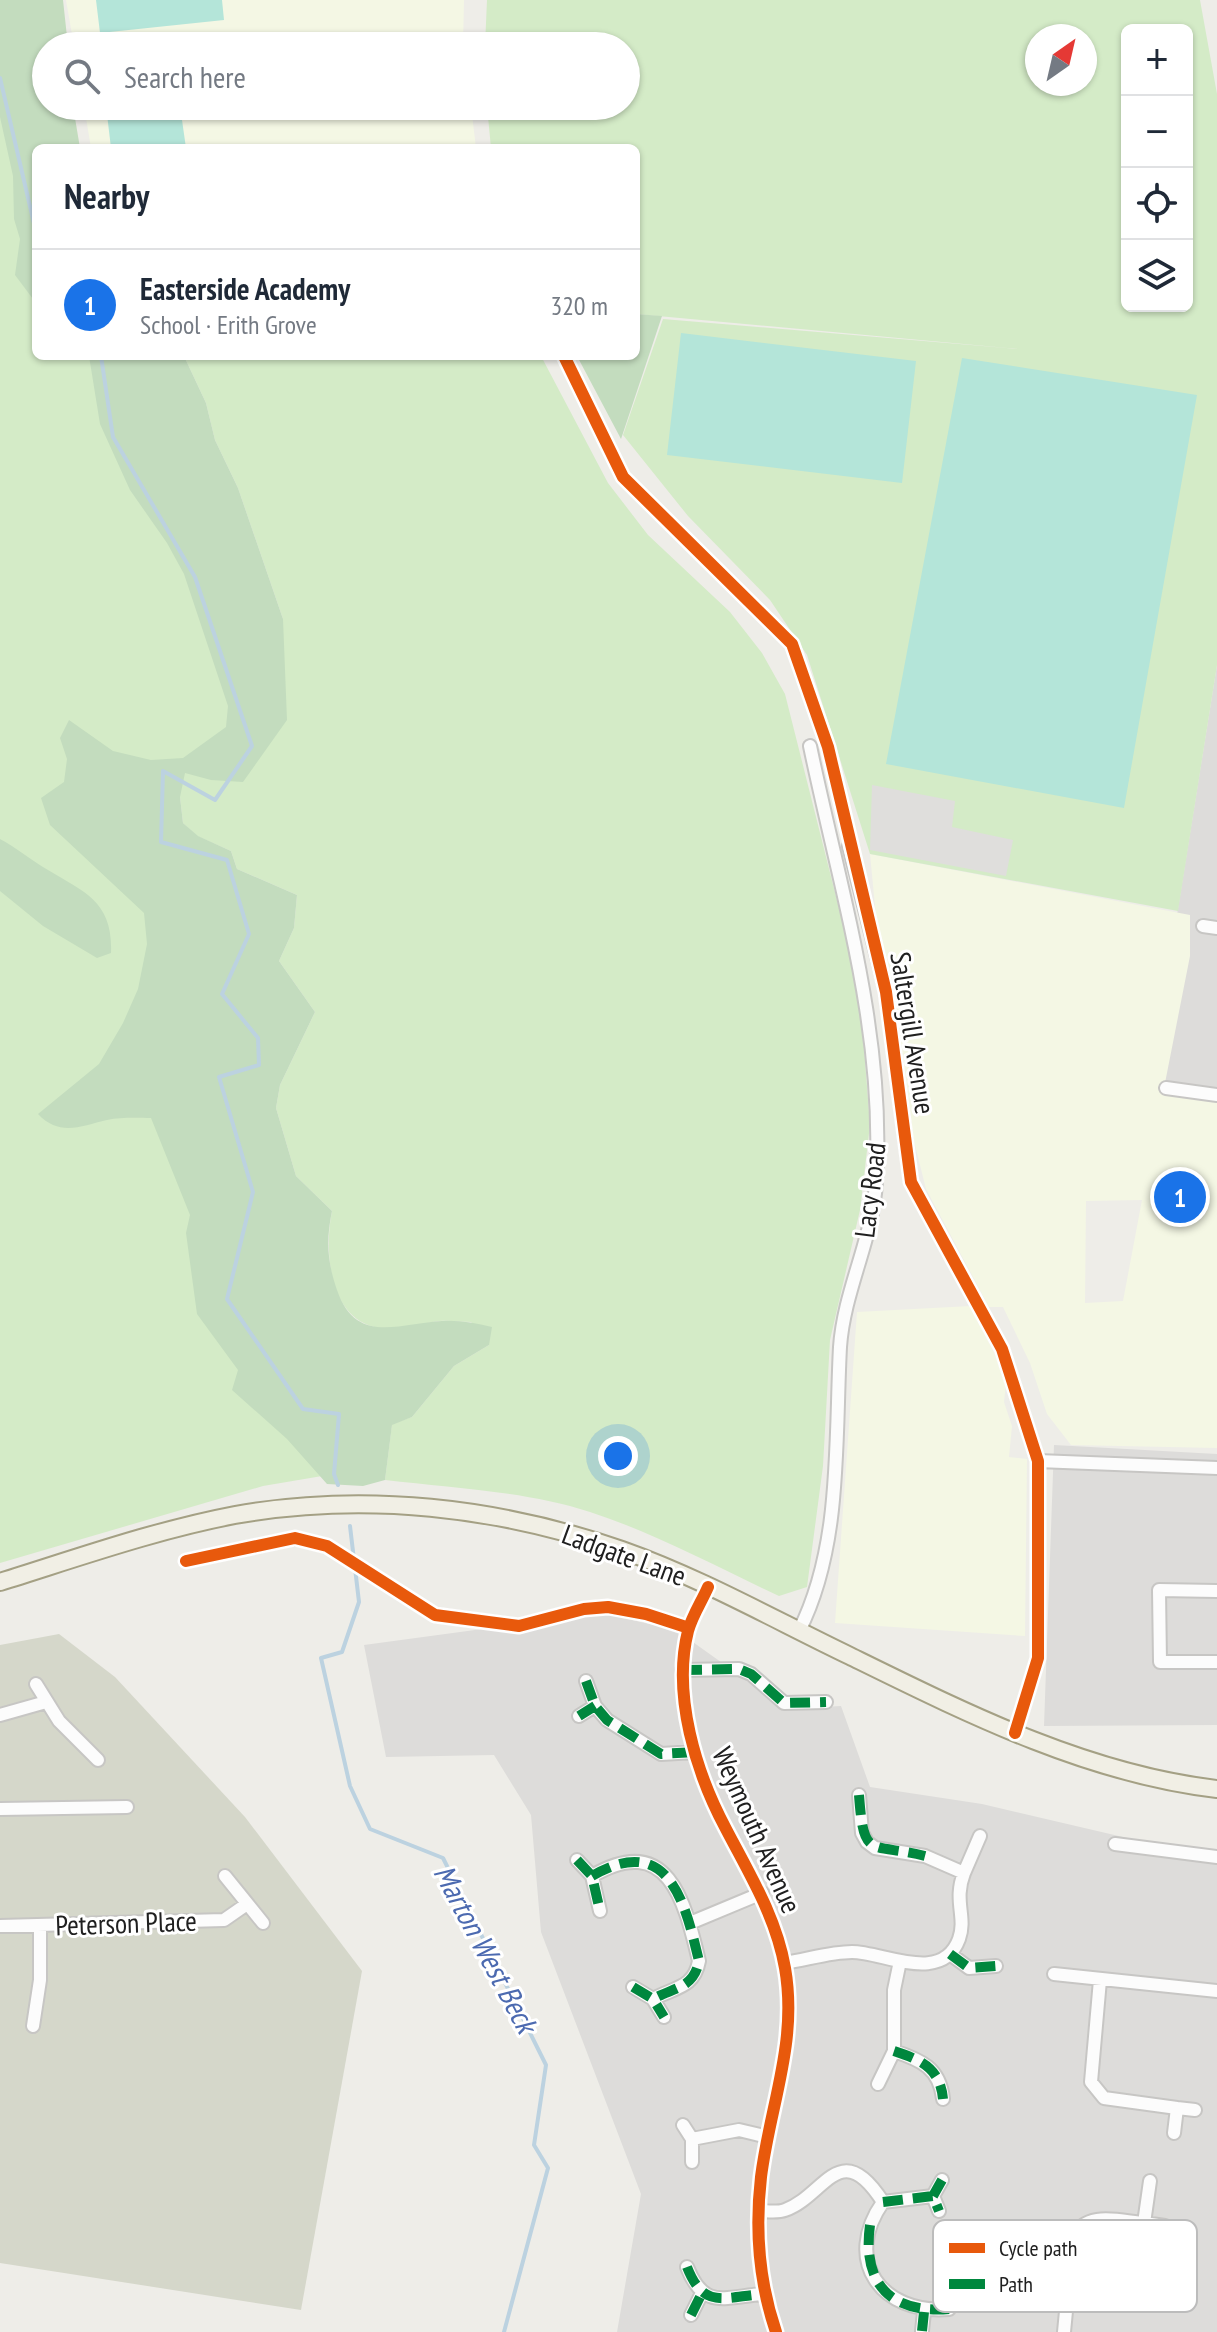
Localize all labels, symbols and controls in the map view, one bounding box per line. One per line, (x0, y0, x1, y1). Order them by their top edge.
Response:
north arrow (1025, 24, 1097, 96)
map controls (1121, 24, 1193, 312)
button: + (1121, 24, 1193, 96)
search box (32, 32, 640, 120)
icon: search (60, 54, 104, 98)
text: Search here (124, 57, 246, 96)
button: − (1121, 96, 1193, 168)
button: locate (1121, 168, 1193, 240)
text: Nearby (64, 174, 149, 218)
button: layers (1121, 240, 1193, 312)
text: Easterside Academy (140, 269, 350, 308)
text: 1 (84, 289, 96, 322)
text: 320 m (550, 289, 608, 322)
text: School · Erith Grove (140, 308, 317, 341)
street label: Saltergill Avenue (882, 949, 945, 1117)
street label: Lacy Road (845, 1140, 894, 1240)
pin: 1 (1154, 1167, 1206, 1227)
your location (598, 1436, 638, 1476)
street label: Ladgate Lane (557, 1515, 691, 1594)
street label: Weymouth Avenue (704, 1741, 811, 1919)
water label: Marton West Beck (426, 1858, 549, 2042)
street label: Peterson Place (55, 1902, 197, 1943)
legend (933, 2220, 1197, 2312)
text: Cycle path (999, 2234, 1077, 2262)
text: Path (999, 2270, 1033, 2298)

